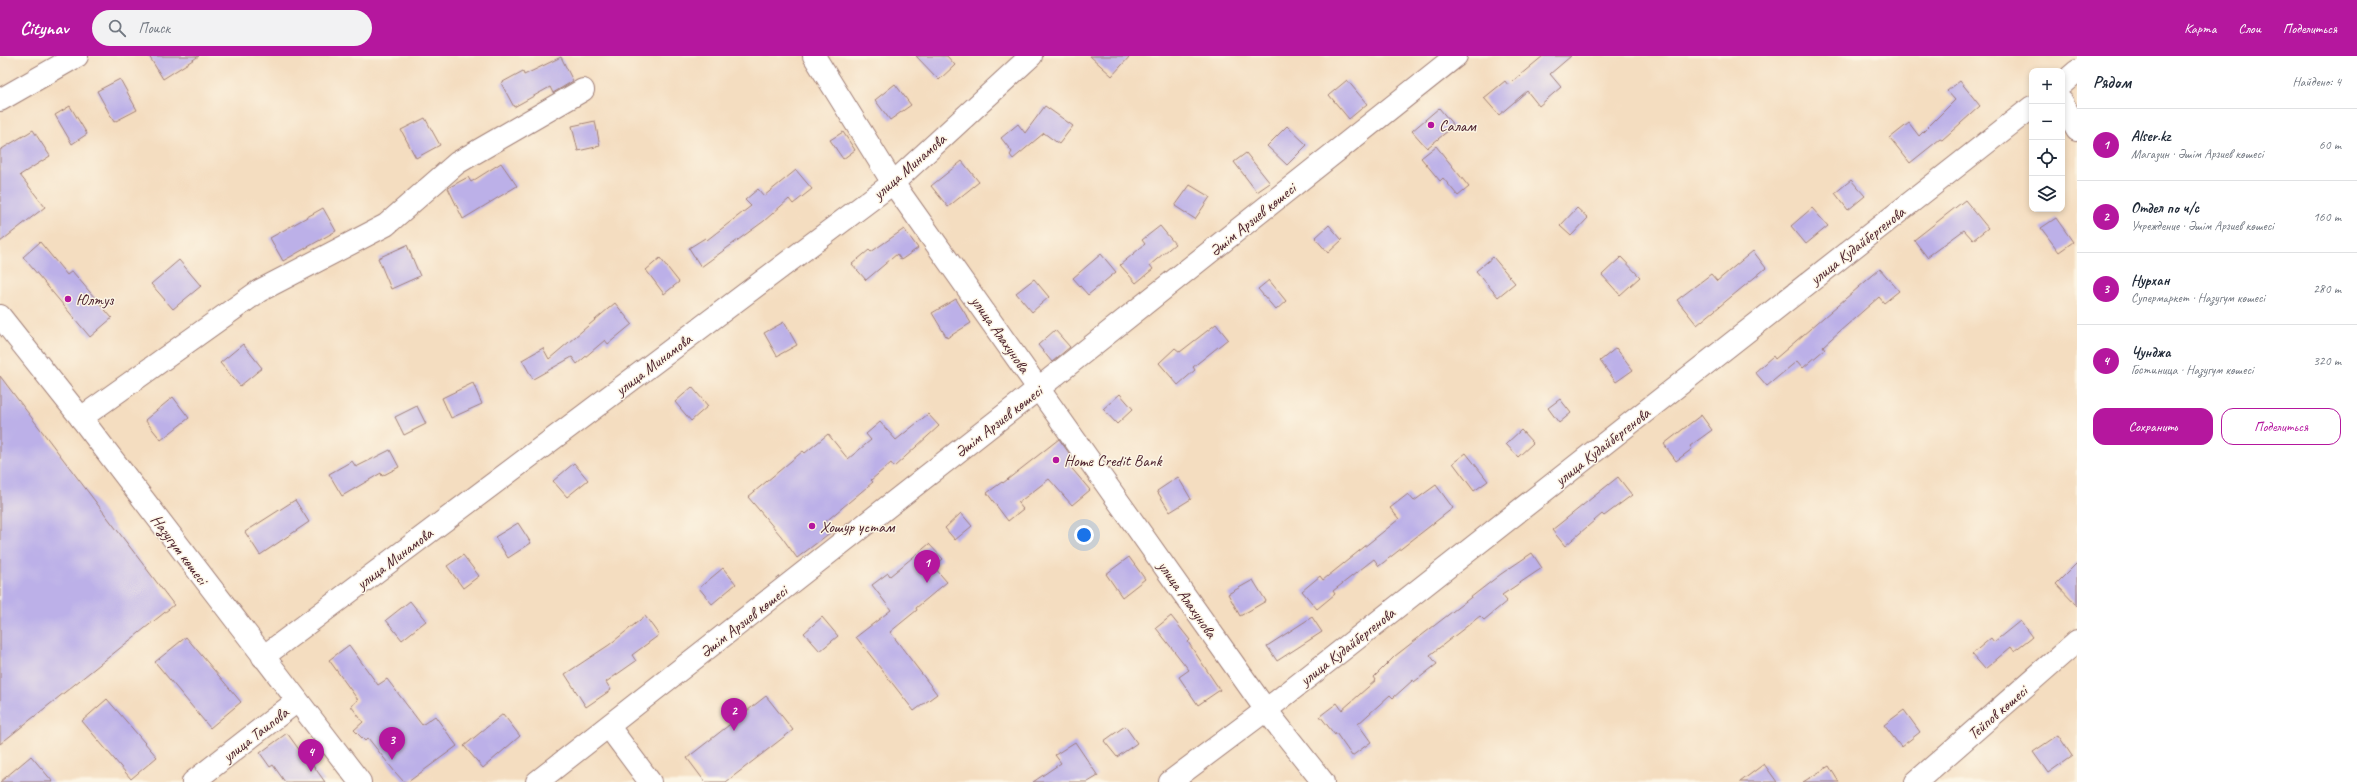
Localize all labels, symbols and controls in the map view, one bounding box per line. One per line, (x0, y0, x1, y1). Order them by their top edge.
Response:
search box (92, 10, 372, 46)
text: Citynav (20, 16, 68, 40)
icon: search (106, 17, 128, 39)
text: Поиск (138, 19, 170, 38)
text: Карта (2184, 20, 2216, 37)
text: Слои (2238, 20, 2261, 37)
text: Поделиться (2283, 20, 2337, 37)
map controls (2029, 68, 2065, 212)
button: + (2029, 68, 2065, 104)
text: Рядом (2093, 72, 2131, 93)
text: Найдено: 4 (2293, 74, 2341, 90)
button: − (2029, 104, 2065, 140)
place label: Салам (1439, 116, 1477, 136)
marker: Салам (1426, 120, 1436, 130)
text: Alser.kz (2131, 127, 2170, 146)
street label: улица Минамова (868, 129, 951, 205)
text: 1 (2103, 137, 2109, 153)
text: 60 m (2319, 137, 2341, 153)
button: locate (2029, 140, 2065, 176)
text: Магазин · Әшім Арзиев көшесі (2131, 146, 2264, 162)
button: layers (2029, 176, 2065, 212)
street label: Әшім Арзиев көшесі (1205, 177, 1302, 261)
text: Отдел по ч/с (2131, 199, 2199, 218)
street label: улица Кудайбергенова (1805, 202, 1910, 290)
text: 2 (2103, 209, 2109, 225)
text: 160 m (2313, 209, 2341, 225)
text: Учреждение · Әшім Арзиев көшесі (2131, 218, 2274, 234)
text: Нурхан (2131, 271, 2170, 290)
text: 3 (2103, 281, 2109, 297)
text: 280 m (2313, 281, 2341, 297)
place label: Юлтуз (76, 290, 114, 310)
text: Супермаркет · Назугум көшесі (2131, 290, 2265, 306)
street label: улица Алахунова (966, 291, 1035, 378)
marker: Юлтуз (63, 294, 73, 304)
street label: улица Минамова (611, 329, 697, 401)
text: Чунджа (2131, 343, 2171, 362)
text: 4 (2103, 353, 2109, 369)
text: 320 m (2313, 353, 2341, 369)
text: Гостиница · Назугум көшесі (2131, 362, 2253, 378)
street label: Әшім Арзиев көшесі (951, 380, 1048, 462)
street label: улица Кудайбергенова (1550, 403, 1655, 491)
button: Сохранить (2093, 408, 2213, 445)
button: Поделиться (2221, 408, 2341, 445)
place label: Home Credit Bank (1064, 451, 1163, 471)
marker: Home Credit Bank (1051, 455, 1061, 465)
street label: Назугум көшесі (146, 511, 213, 590)
place label: Хошур устам (820, 517, 896, 537)
marker: Хошур устам (807, 521, 817, 531)
street label: улица Минамова (352, 523, 438, 595)
your location (1074, 525, 1094, 545)
pin: 1 (914, 550, 940, 583)
street label: улица Алахунова (1153, 556, 1222, 643)
street label: Әшім Арзиев көшесі (696, 580, 793, 662)
street label: улица Кудайбергенова (1295, 603, 1400, 691)
street label: Тейпов көшесі (1964, 680, 2033, 744)
pin: 2 (721, 698, 747, 731)
street label: улица Таипова (218, 702, 293, 767)
pin: 3 (379, 727, 405, 760)
pin: 4 (298, 739, 324, 772)

